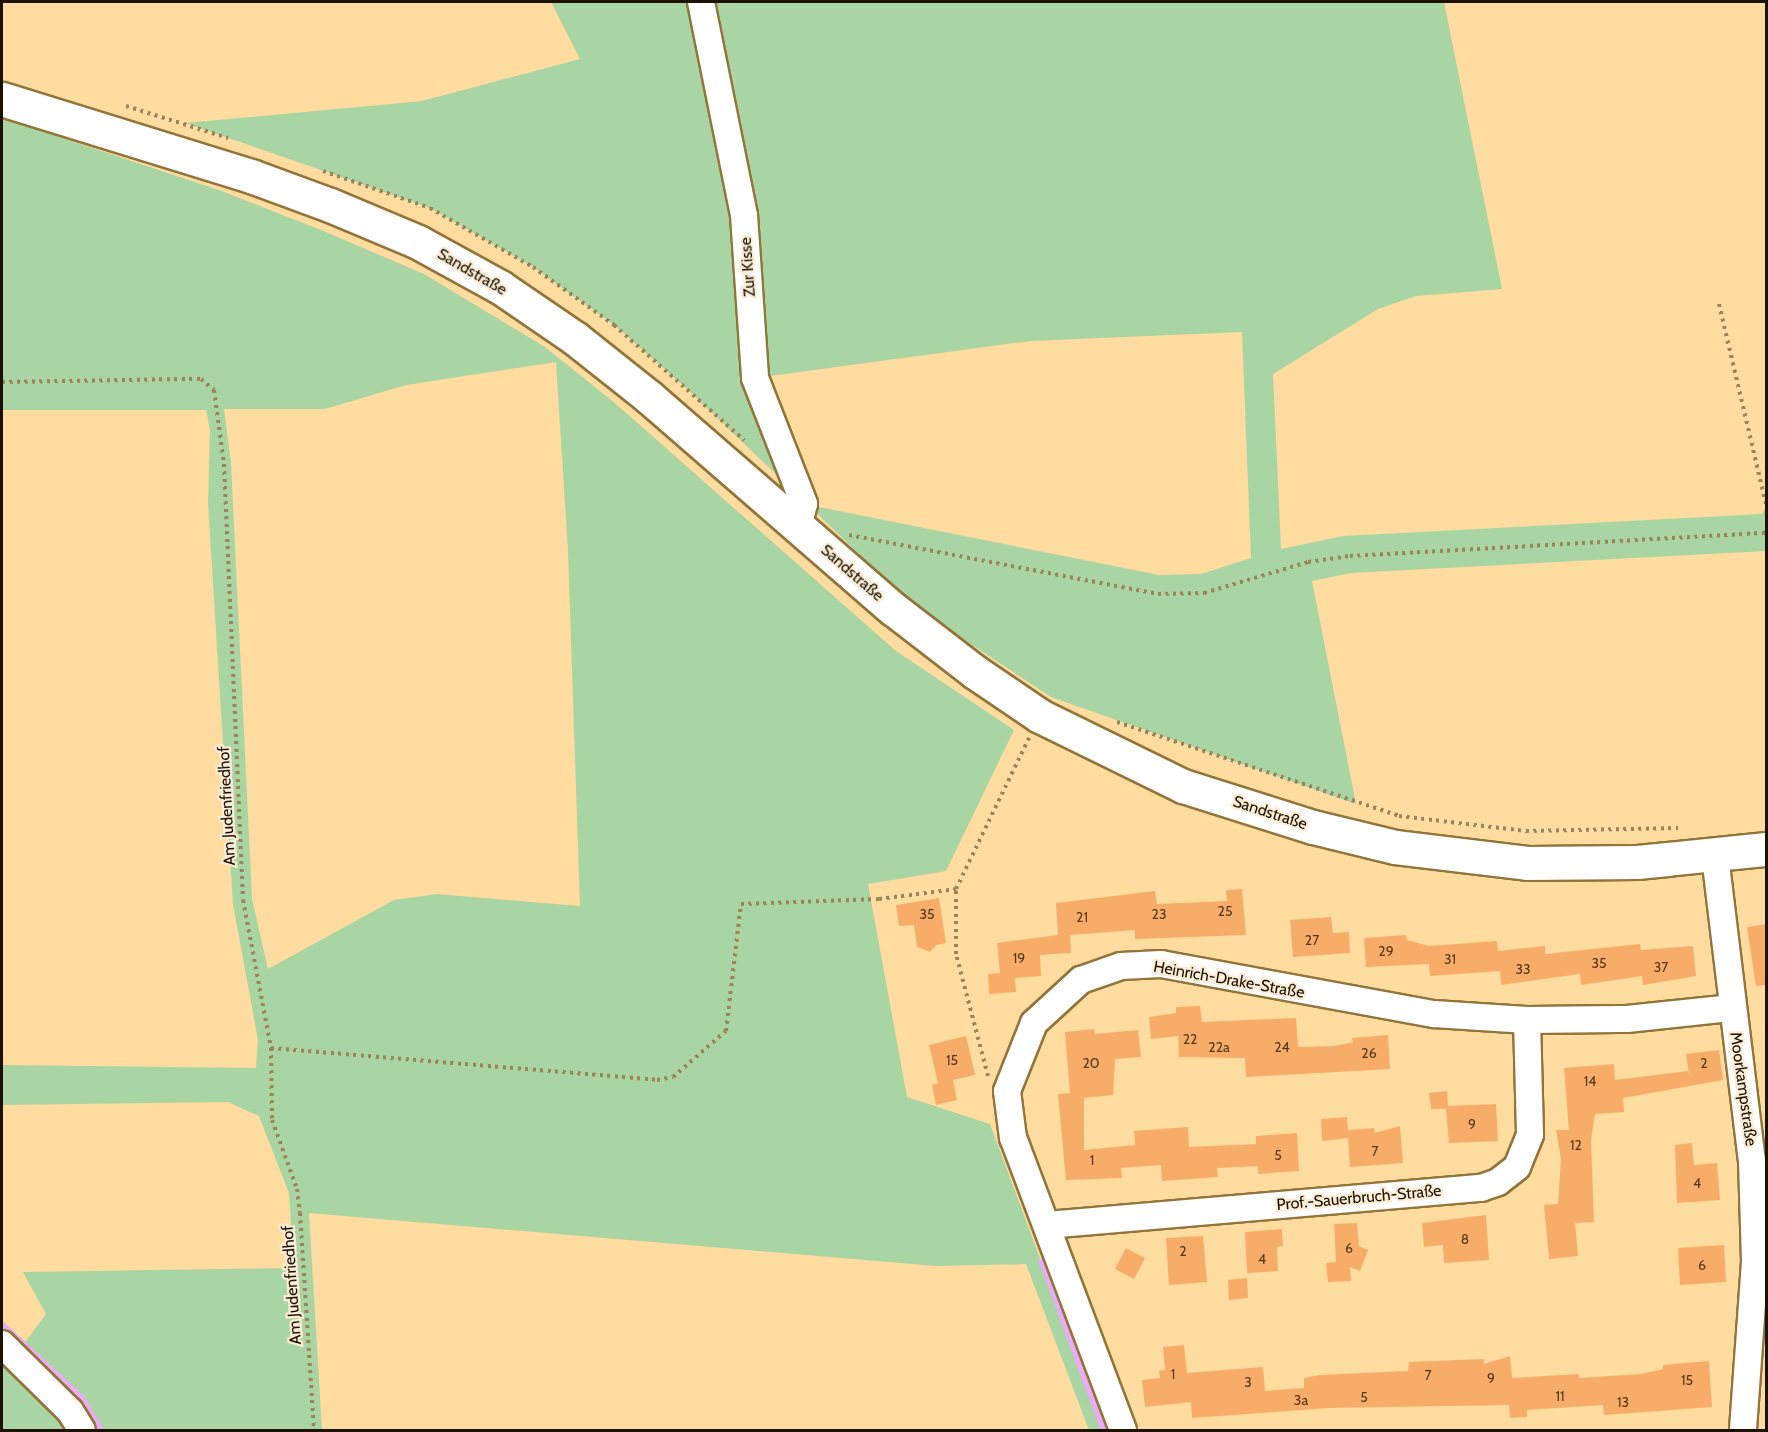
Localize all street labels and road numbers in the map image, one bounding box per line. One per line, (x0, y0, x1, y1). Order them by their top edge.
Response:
street label: Zur Kisse (736, 237, 760, 297)
street label: Sandstraße (434, 244, 510, 300)
street label: Sandstraße (817, 541, 887, 605)
street label: Am Judenfriedhof (214, 746, 240, 866)
street label: Sandstraße (1230, 792, 1310, 834)
street label: Heinrich-Drake-Straße (1152, 957, 1306, 1003)
street label: Moorkampstraße (1725, 1031, 1761, 1147)
street label: Prof.-Sauerbruch-Straße (1276, 1181, 1442, 1215)
street label: Am Judenfriedhof (278, 1225, 306, 1345)

